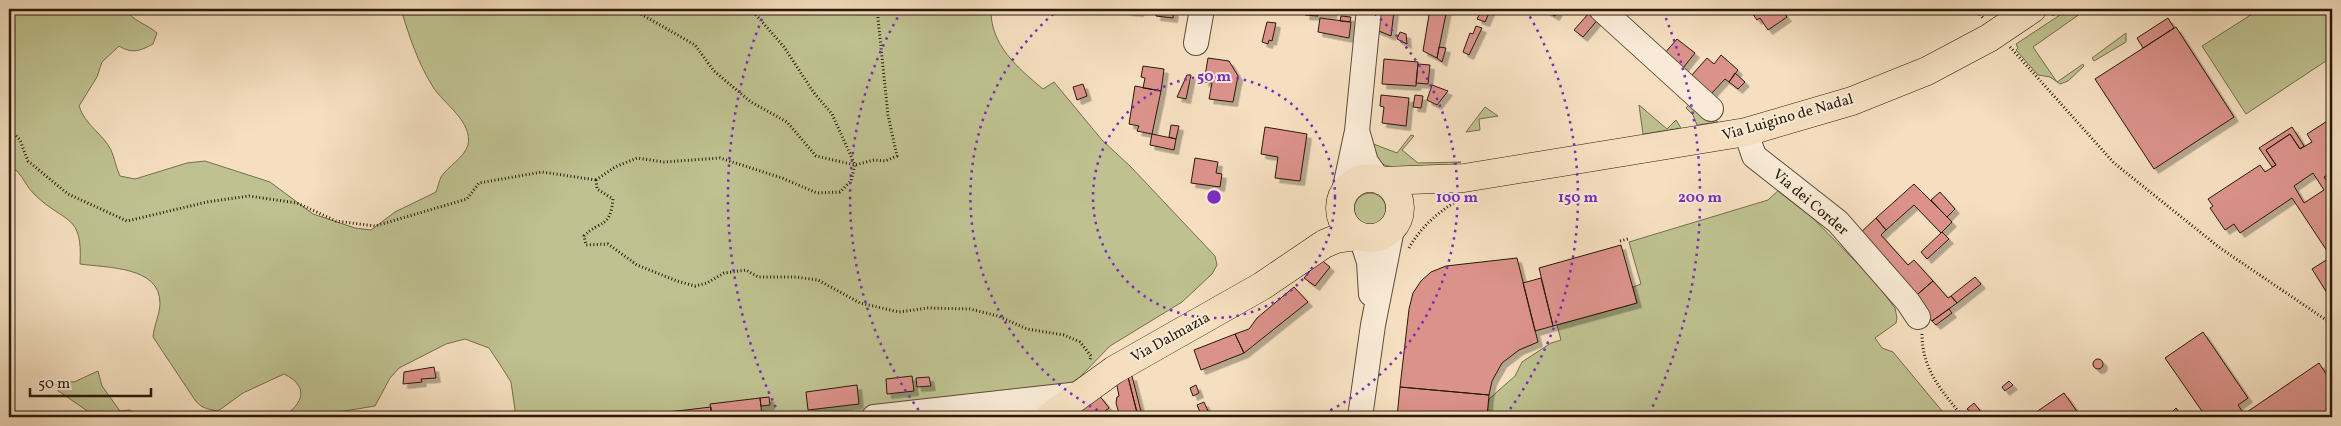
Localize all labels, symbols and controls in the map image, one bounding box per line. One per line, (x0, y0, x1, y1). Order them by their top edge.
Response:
text: 50 m (1197, 67, 1231, 88)
street label: Via Luigino de Nadal (1720, 89, 1856, 147)
street label: Via dei Corder (1767, 165, 1853, 241)
centre of rings (1205, 188, 1223, 206)
text: 100 m (1436, 188, 1479, 209)
text: 150 m (1558, 188, 1598, 209)
text: 200 m (1678, 188, 1722, 209)
street label: Via Dalmazia (1128, 308, 1214, 368)
scale bar (30, 366, 151, 398)
text: 50 m (38, 374, 70, 395)

